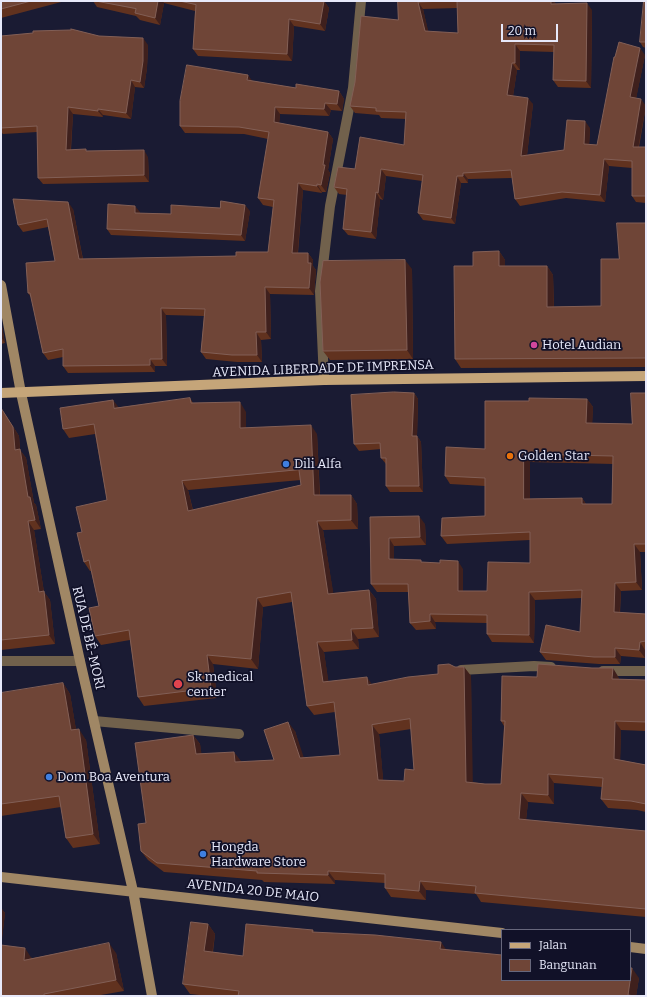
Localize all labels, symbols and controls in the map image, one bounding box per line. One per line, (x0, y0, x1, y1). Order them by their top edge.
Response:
scale bar (503, 16, 560, 42)
text: 20 m (508, 24, 536, 38)
place label: Hotel Audian (542, 337, 621, 353)
marker: Hotel Audian (529, 340, 539, 350)
street label: AVENIDA LIBERDADE DE IMPRENSA (212, 357, 434, 381)
place label: Golden Star (518, 448, 589, 464)
marker: Golden Star (505, 451, 515, 461)
place label: Dili Alfa (294, 456, 342, 472)
marker: Dili Alfa (281, 459, 291, 469)
street label: RUA DE BÉ-MORI (69, 585, 107, 691)
place label: Sk medical center (187, 669, 253, 700)
marker: Sk medical center (172, 678, 184, 690)
place label: Dom Boa Aventura (57, 769, 170, 785)
marker: Dom Boa Aventura (44, 772, 54, 782)
place label: Hongda Hardware Store (211, 839, 306, 870)
marker: Hongda Hardware Store (198, 849, 208, 859)
street label: AVENIDA 20 DE MAIO (186, 876, 320, 906)
legend (501, 929, 631, 981)
text: Jalan (539, 938, 567, 952)
text: Bangunan (539, 958, 597, 972)

